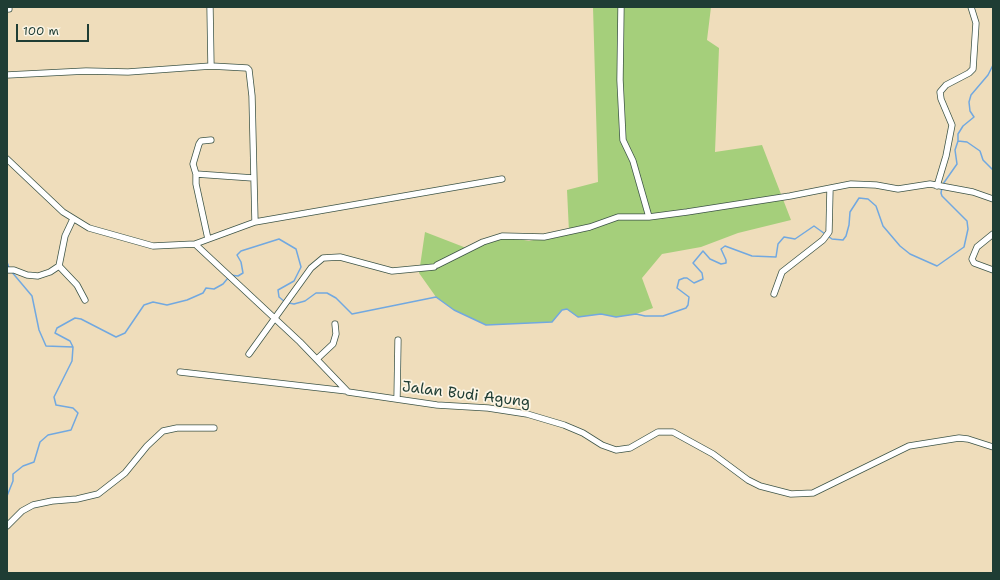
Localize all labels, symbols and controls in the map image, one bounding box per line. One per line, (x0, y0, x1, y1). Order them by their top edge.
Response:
scale bar (18, 16, 91, 42)
text: 100 m (23, 23, 59, 39)
street label: Jalan Budi Agung (401, 378, 531, 412)

